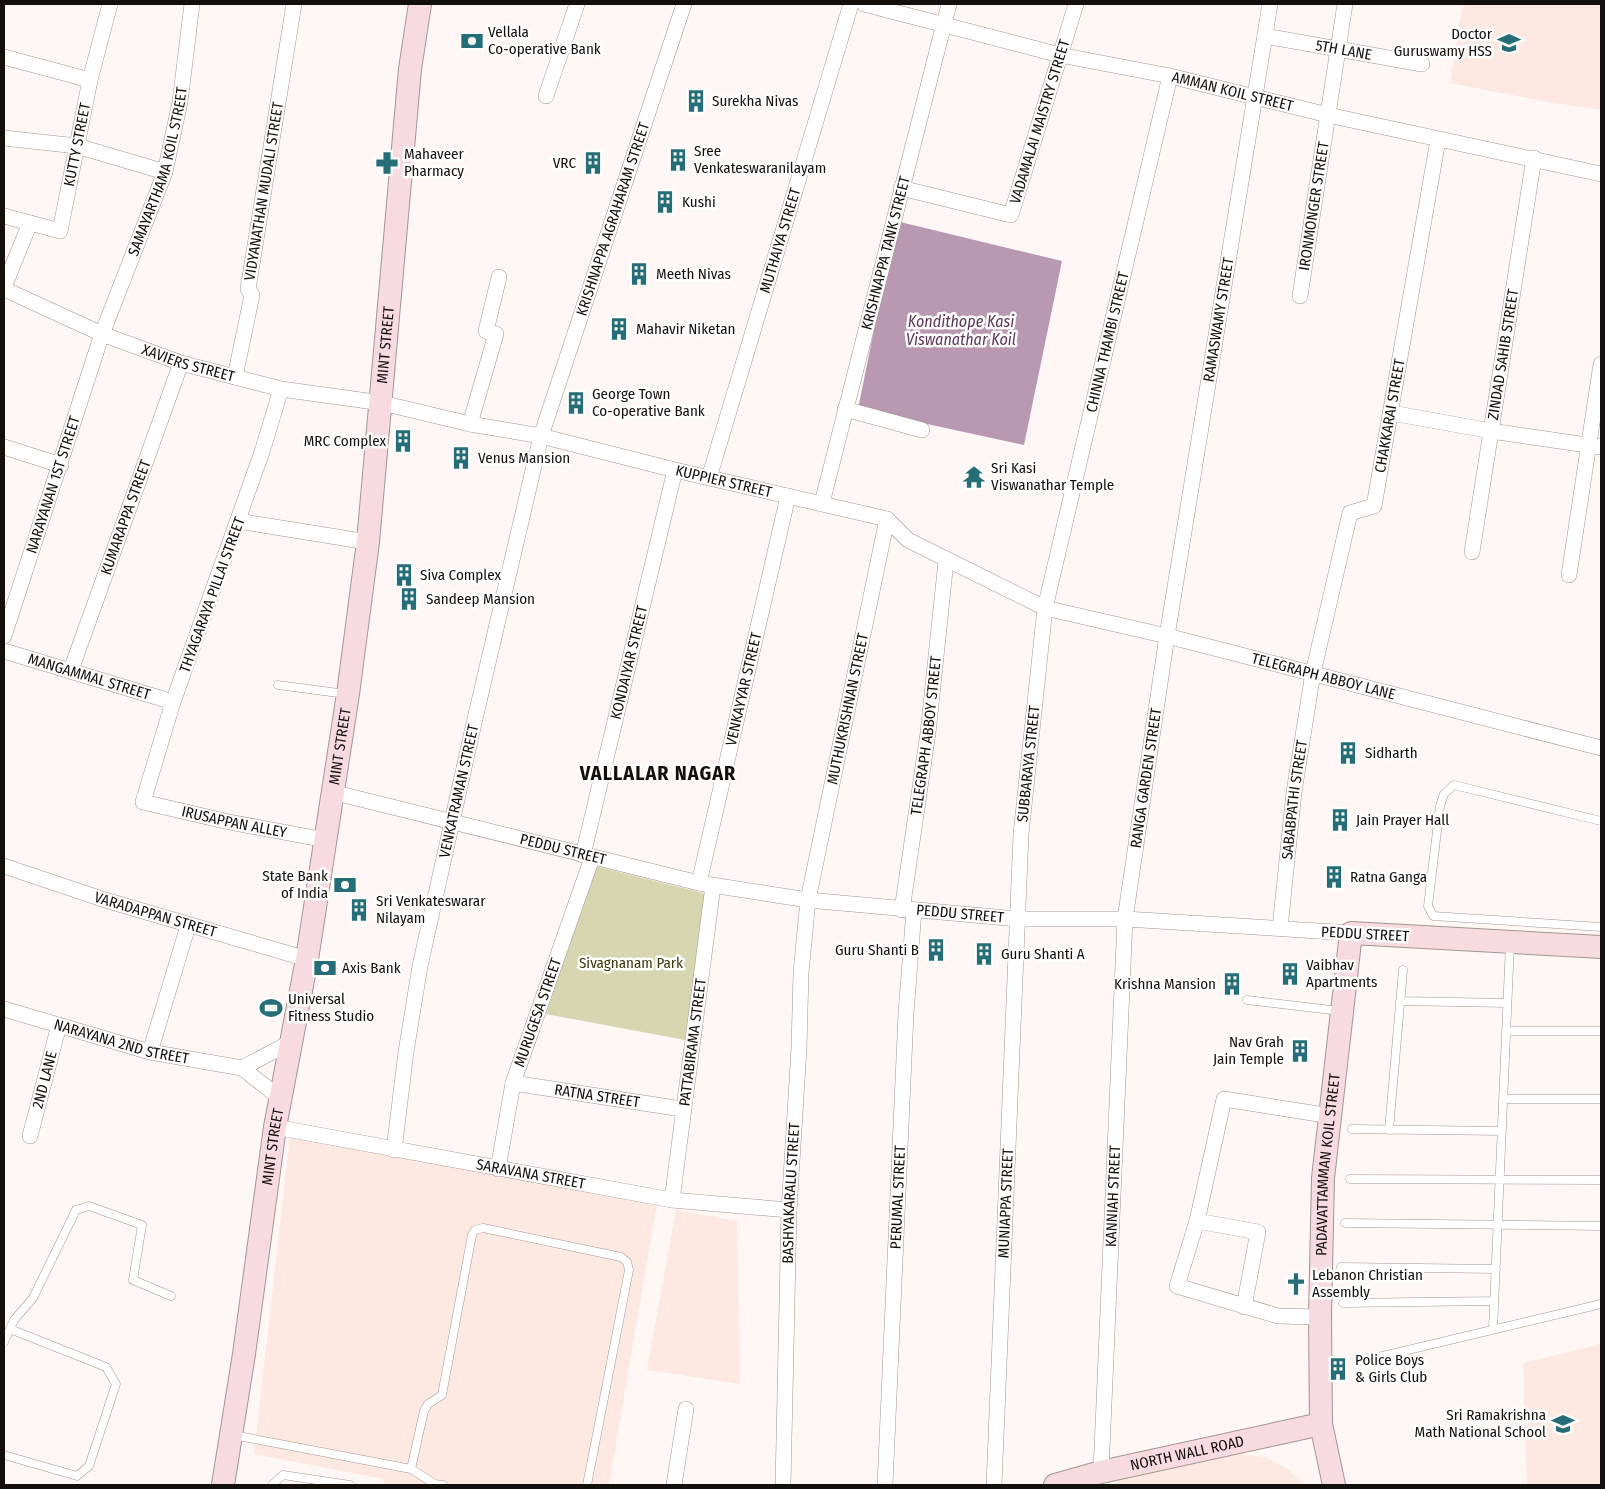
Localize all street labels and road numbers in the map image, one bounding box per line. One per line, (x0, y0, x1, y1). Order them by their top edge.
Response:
street label: 5TH LANE (1314, 36, 1373, 64)
street label: VADAMALAI MAISTRY STREET (1006, 37, 1074, 206)
street label: AMMAN KOIL STREET (1170, 68, 1295, 115)
street label: SAMAYARTHAMA KOIL STREET (124, 86, 191, 259)
street label: KUTTY STREET (60, 101, 94, 188)
street label: VIDYANATHAN MUDALI STREET (240, 101, 287, 282)
street label: KRISHNAPPA AGRAHARAM STREET (572, 120, 653, 318)
street label: IRONMONGER STREET (1295, 140, 1333, 272)
street label: KRISHNAPPA TANK STREET (857, 174, 914, 332)
street label: MUTHAIYA STREET (756, 186, 804, 295)
street label: RAMASWAMY STREET (1200, 256, 1238, 383)
street label: CHINNA THAMBI STREET (1082, 270, 1133, 414)
street label: ZINDAD SAHIB STREET (1484, 288, 1522, 421)
street label: MINT STREET (373, 306, 398, 384)
street label: XAVIERS STREET (139, 340, 237, 386)
street label: CHAKKARAI STREET (1371, 357, 1409, 474)
street label: NARAYANAN 1ST STREET (22, 414, 84, 556)
street label: KUMARAPPA STREET (97, 458, 155, 577)
street label: KUPPIER STREET (674, 461, 774, 501)
street label: THYAGARAYA PILLAI STREET (175, 515, 249, 675)
street label: KONDAIYAR STREET (607, 604, 651, 721)
street label: VENKAYYAR STREET (722, 630, 765, 748)
street label: MUTHUKRISHNAN STREET (823, 632, 872, 786)
street label: TELEGRAPH ABBOY LANE (1250, 649, 1397, 704)
street label: MANGAMMAL STREET (26, 650, 153, 704)
street label: TELEGRAPH ABBOY STREET (907, 655, 945, 816)
street label: SUBBARAYA STREET (1013, 705, 1044, 823)
street label: MINT STREET (325, 707, 355, 786)
street label: RANGA GARDEN STREET (1127, 707, 1165, 849)
street label: VENKATRAMAN STREET (435, 723, 482, 860)
street label: SABABPATHI STREET (1278, 739, 1311, 861)
street label: IRUSAPPAN ALLEY (180, 802, 289, 842)
street label: PEDDU STREET (518, 830, 608, 869)
street label: VARADAPPAN STREET (92, 888, 219, 941)
street label: PEDDU STREET (915, 901, 1005, 927)
street label: PEDDU STREET (1321, 923, 1409, 945)
street label: MURUGESA STREET (510, 956, 565, 1069)
street label: PATTABIRAMA STREET (675, 977, 710, 1107)
street label: NARAYANA 2ND STREET (52, 1015, 190, 1068)
street label: 2ND LANE (29, 1049, 61, 1111)
street label: PADAVATTAMMAN KOIL STREET (1312, 1072, 1344, 1256)
street label: RATNA STREET (553, 1080, 641, 1111)
street label: MINT STREET (258, 1107, 287, 1186)
street label: BASHYAKARALU STREET (779, 1122, 803, 1264)
street label: PERUMAL STREET (887, 1145, 909, 1250)
street label: KANNIAH STREET (1102, 1145, 1124, 1248)
street label: MUNIAPPA STREET (994, 1148, 1017, 1259)
street label: SARAVANA STREET (475, 1155, 587, 1193)
street label: NORTH WALL ROAD (1129, 1432, 1246, 1474)

